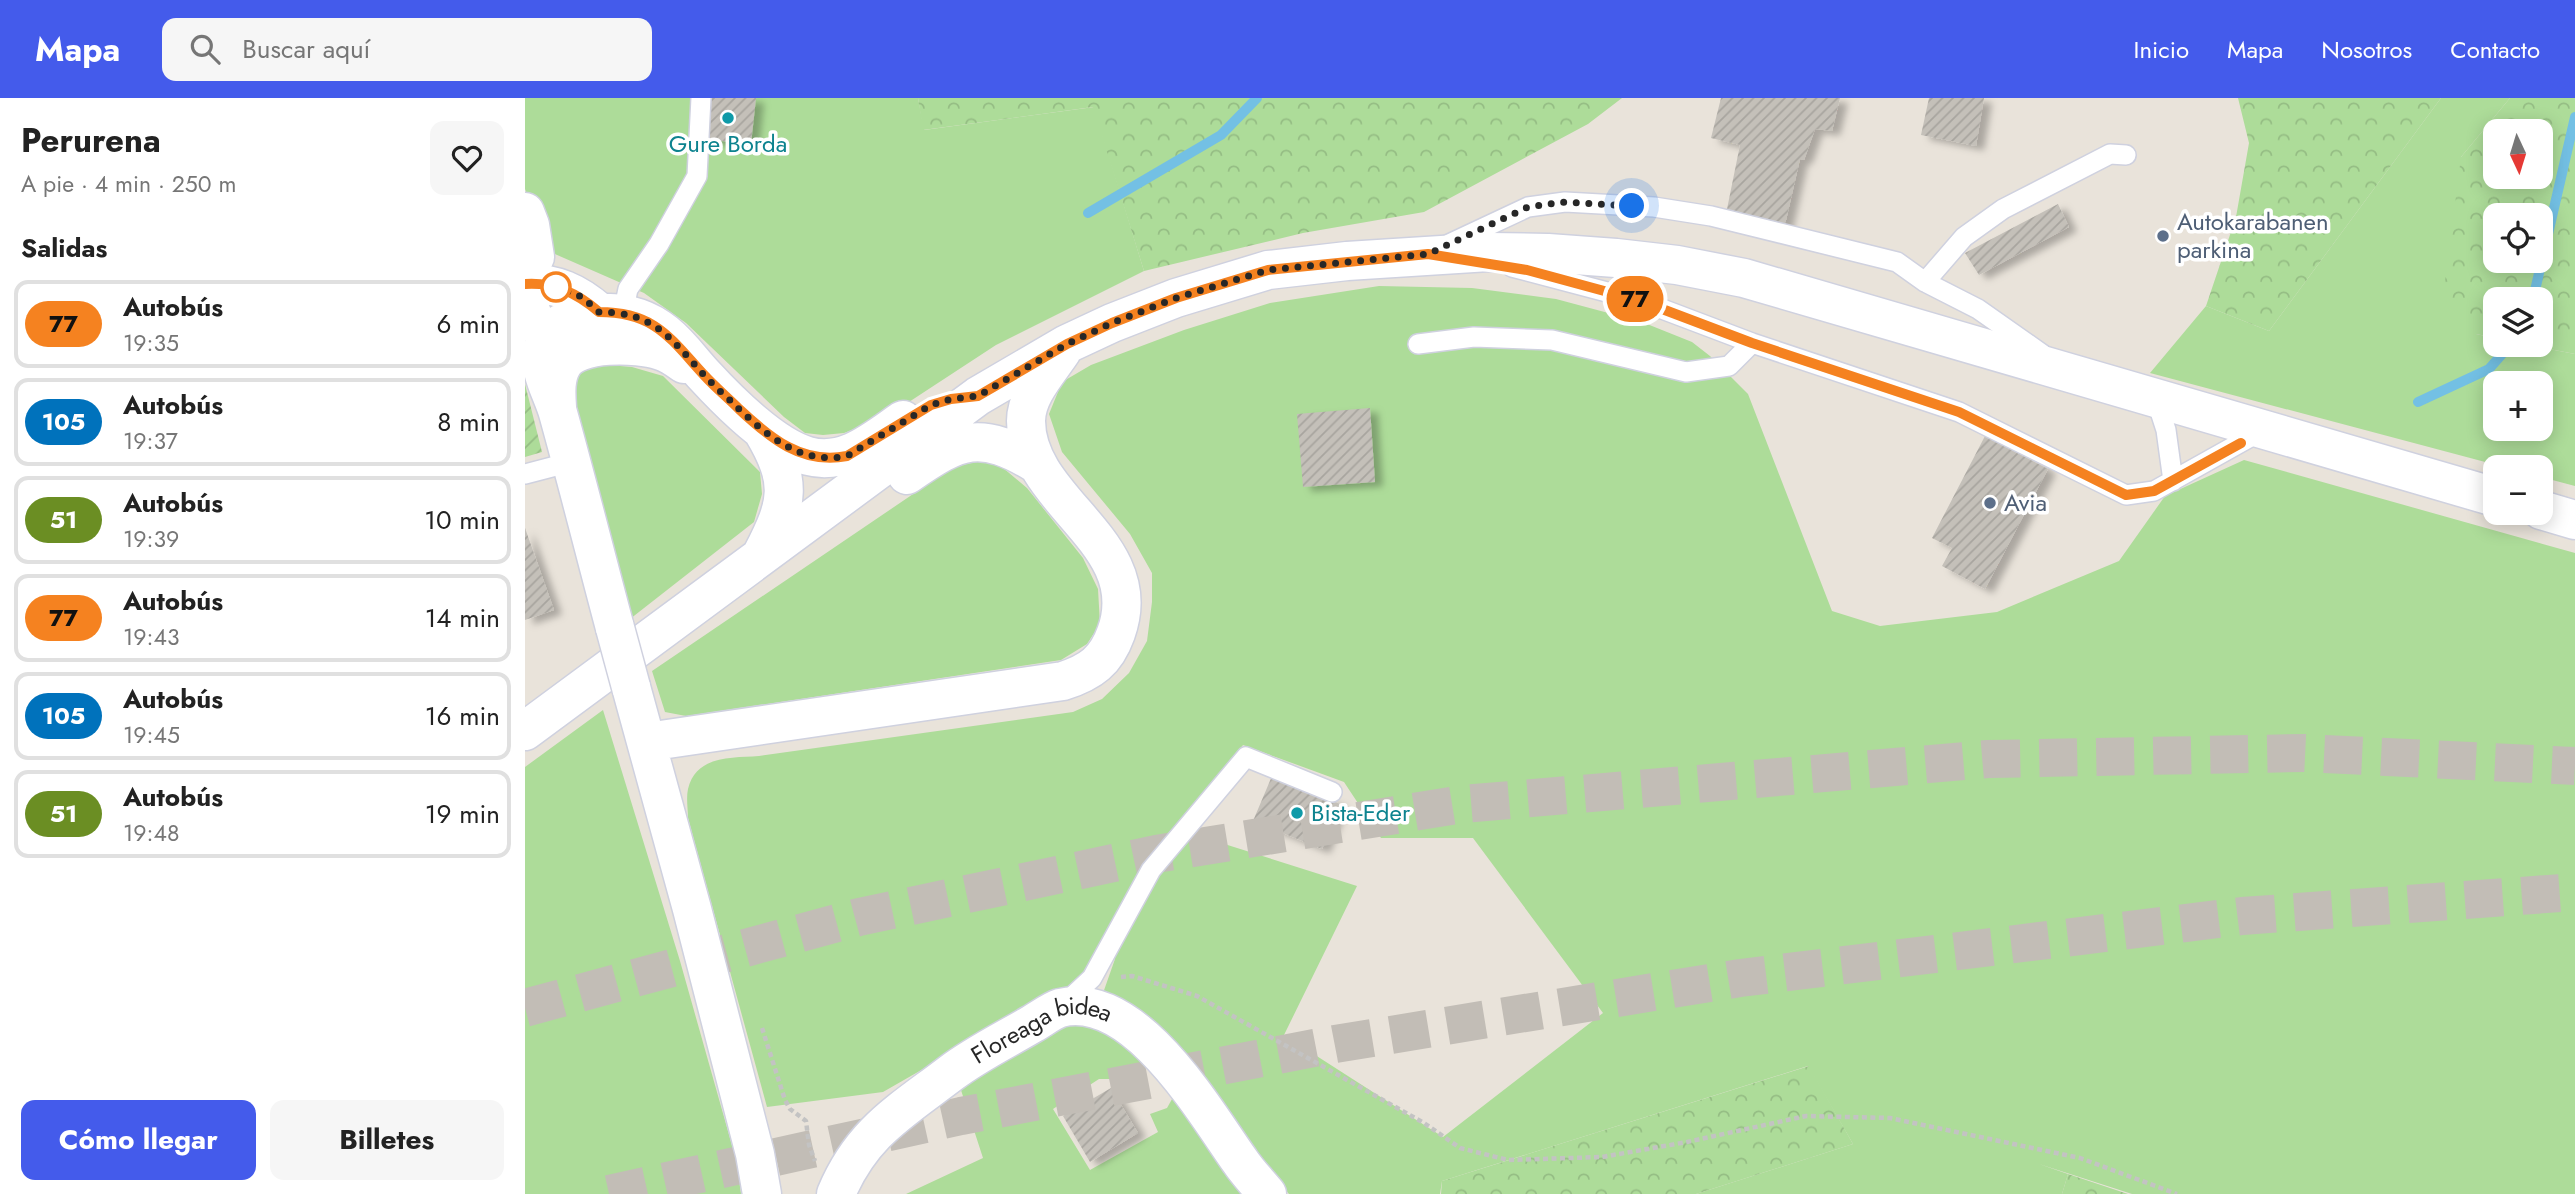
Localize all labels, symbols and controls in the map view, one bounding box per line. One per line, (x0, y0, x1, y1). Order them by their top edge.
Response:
search box (162, 18, 652, 81)
text: Mapa (35, 26, 120, 73)
icon: search (186, 30, 224, 68)
text: Buscar aquí (242, 30, 370, 68)
text: Inicio (2134, 32, 2189, 67)
text: Mapa (2227, 32, 2283, 67)
text: Nosotros (2321, 32, 2412, 67)
text: Contacto (2450, 32, 2540, 67)
marker: Gure Borda (720, 110, 736, 126)
text: Perurena (21, 117, 161, 164)
north arrow (2483, 119, 2553, 189)
map controls (2483, 119, 2553, 525)
button: heart (430, 121, 504, 195)
place label: Gure Borda (669, 126, 787, 161)
text: A pie · 4 min · 250 m (21, 167, 236, 201)
your location (1614, 188, 1649, 223)
button: locate (2483, 203, 2553, 273)
place label: Autokarabanen parkina (2177, 204, 2329, 267)
marker: Autokarabanen parkina (2155, 228, 2171, 244)
text: Salidas (21, 229, 107, 267)
unlabelled marker (541, 272, 571, 302)
line badge: 77 (1603, 276, 1667, 322)
text: 77 (1621, 281, 1649, 316)
button: layers (2483, 287, 2553, 357)
text: Autobús (123, 288, 223, 326)
text: 6 min (437, 305, 500, 343)
text: 77 (49, 306, 78, 341)
text: 19:35 (123, 326, 179, 360)
button: + (2483, 371, 2553, 441)
text: Autobús (123, 386, 223, 424)
text: 8 min (437, 403, 500, 441)
text: 105 (42, 404, 85, 439)
text: 19:37 (123, 424, 178, 458)
button: − (2483, 455, 2553, 525)
text: Autobús (123, 484, 223, 522)
place label: Avia (2004, 485, 2047, 520)
marker: Avia (1982, 495, 1998, 511)
text: 10 min (424, 501, 500, 539)
text: 51 (50, 502, 77, 537)
text: 19:39 (123, 522, 179, 556)
text: Autobús (123, 582, 223, 620)
text: 14 min (425, 599, 500, 637)
text: 77 (49, 600, 78, 635)
text: 19:43 (123, 620, 179, 654)
text: Autobús (123, 680, 223, 718)
text: 16 min (425, 697, 500, 735)
text: 105 (42, 698, 85, 733)
text: 19:45 (123, 718, 180, 752)
text: Autobús (123, 778, 223, 816)
text: 19 min (425, 795, 500, 833)
place label: Bista-Eder (1311, 795, 1411, 830)
text: 51 (50, 796, 77, 831)
marker: Bista-Eder (1289, 805, 1305, 821)
text: 19:48 (123, 816, 179, 850)
street label: Floreaga bidea (964, 988, 1118, 1072)
button: Cómo llegar (21, 1100, 256, 1180)
button: Billetes (270, 1100, 504, 1180)

